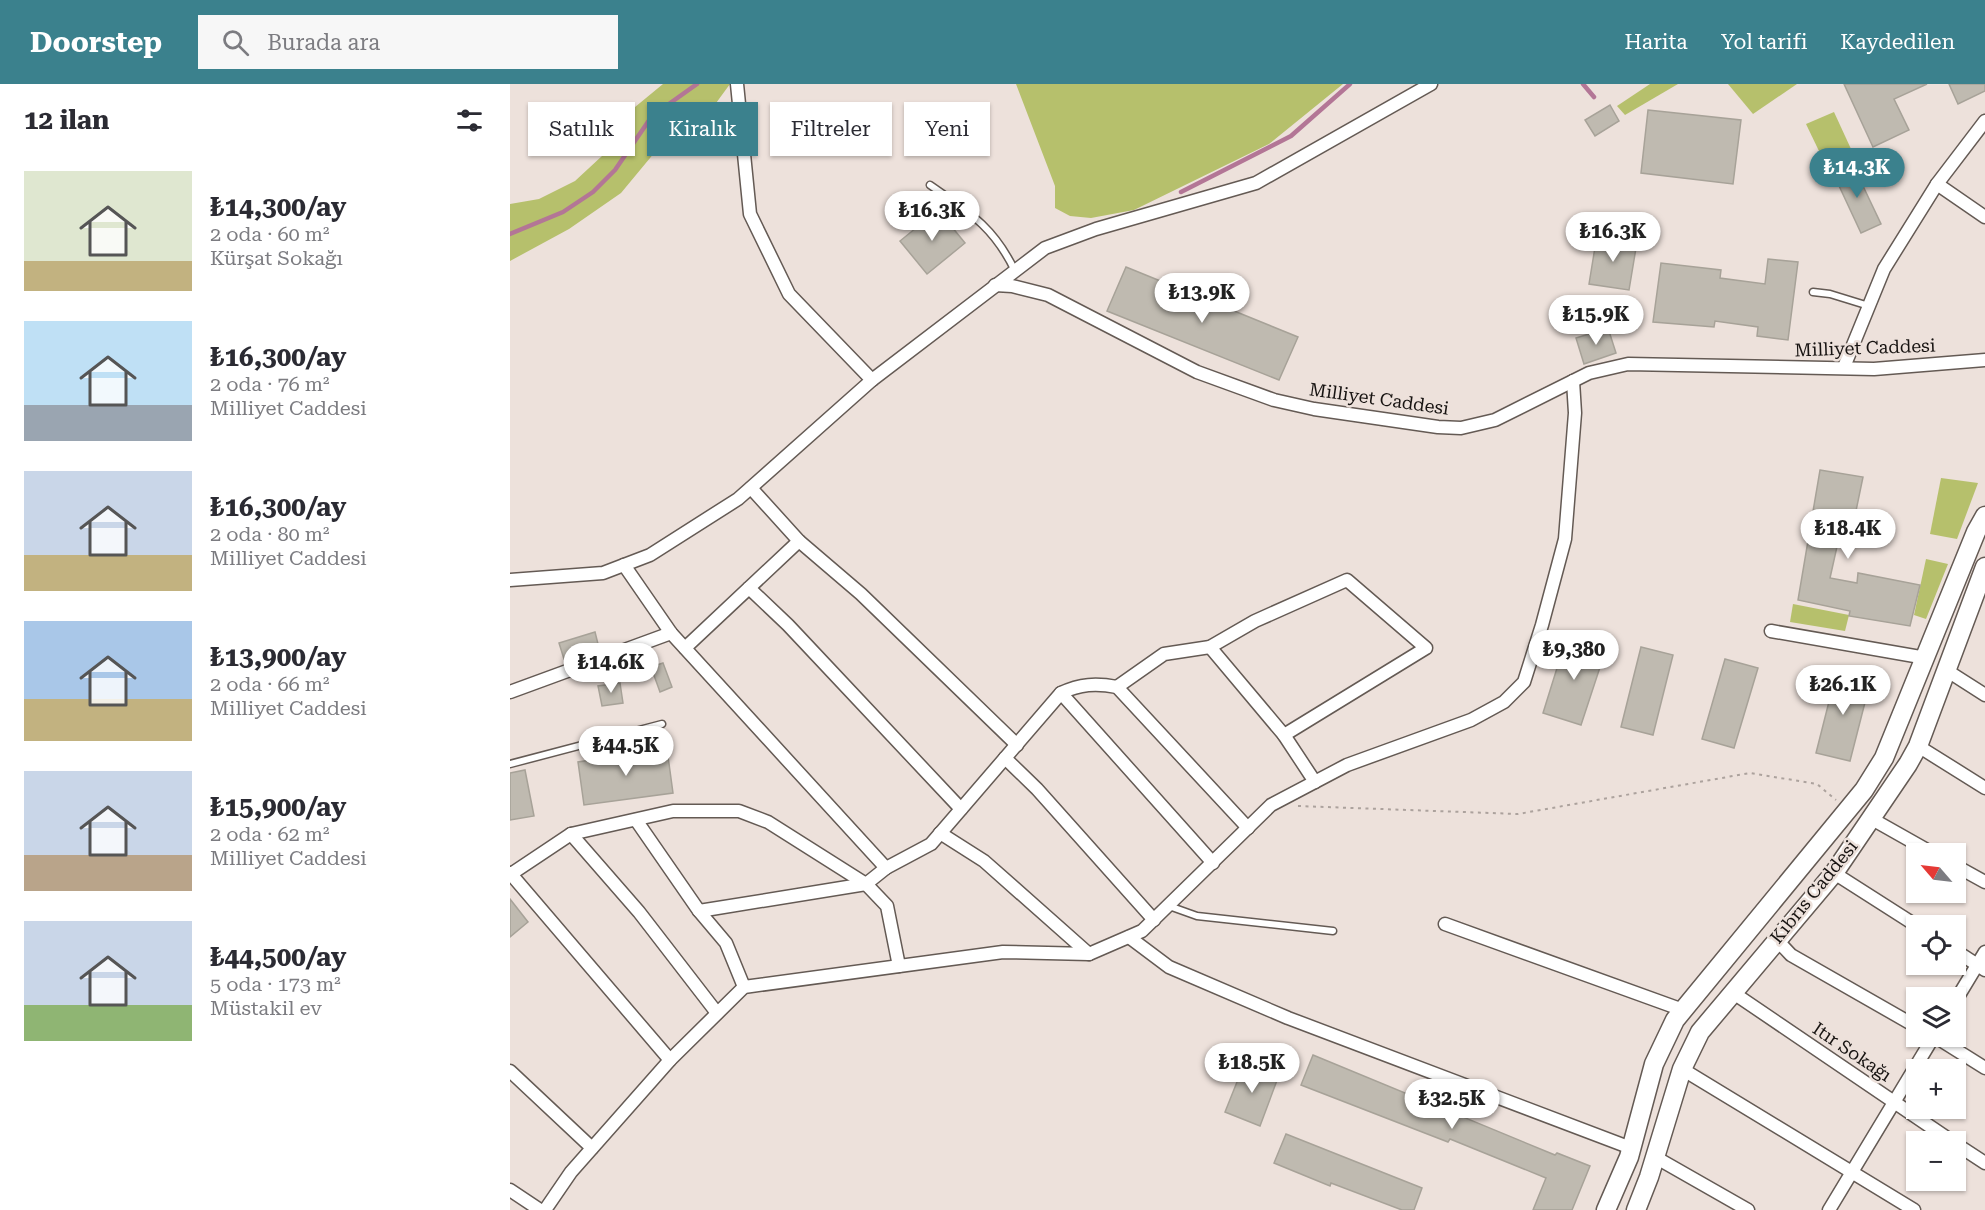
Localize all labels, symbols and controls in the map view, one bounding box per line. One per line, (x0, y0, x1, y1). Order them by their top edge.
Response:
search box (198, 15, 618, 69)
text: Doorstep (30, 26, 162, 59)
icon: search (219, 26, 252, 59)
text: Burada ara (267, 30, 380, 55)
text: Harita (1625, 30, 1688, 54)
text: Yol tarifi (1721, 30, 1807, 54)
text: Kaydedilen (1840, 30, 1955, 54)
chip: Satılık (528, 102, 635, 156)
chip: Kiralık (647, 102, 758, 156)
chip: Filtreler (770, 102, 892, 156)
chip: Yeni (904, 102, 990, 156)
icon: filters (453, 104, 486, 137)
text: 12 ilan (24, 105, 110, 135)
pin: ₺14.3K (1808, 148, 1906, 199)
text: ₺14.3K (1824, 155, 1890, 179)
pin: ₺16.3K (883, 191, 981, 242)
text: ₺14,300/ay (210, 192, 346, 222)
icon: home (72, 195, 144, 267)
text: ₺16.3K (899, 198, 965, 222)
pin: ₺16.3K (1564, 212, 1662, 263)
text: ₺16.3K (1580, 219, 1646, 243)
text: 2 oda · 60 m² (210, 222, 330, 246)
text: Kürşat Sokağı (210, 246, 343, 270)
pin: ₺13.9K (1153, 273, 1251, 324)
text: ₺13.9K (1169, 280, 1235, 304)
pin: ₺15.9K (1547, 295, 1645, 346)
text: ₺15.9K (1563, 302, 1629, 326)
street label: Milliyet Caddesi (1794, 335, 1936, 360)
text: ₺16,300/ay (210, 342, 346, 372)
icon: home (72, 345, 144, 417)
text: 2 oda · 76 m² (210, 372, 330, 396)
street label: Milliyet Caddesi (1308, 378, 1451, 419)
text: Milliyet Caddesi (210, 396, 367, 420)
text: ₺16,300/ay (210, 492, 346, 522)
icon: home (72, 495, 144, 567)
pin: ₺18.4K (1799, 509, 1897, 560)
text: ₺18.4K (1815, 516, 1881, 540)
text: 2 oda · 80 m² (210, 522, 330, 546)
text: Milliyet Caddesi (210, 546, 367, 570)
pin: ₺9,380 (1525, 630, 1623, 681)
text: ₺9,380 (1543, 637, 1605, 661)
text: ₺13,900/ay (210, 642, 346, 672)
pin: ₺14.6K (562, 643, 660, 694)
icon: home (72, 645, 144, 717)
text: ₺14.6K (578, 650, 644, 674)
pin: ₺26.1K (1794, 665, 1892, 716)
text: 2 oda · 66 m² (210, 672, 330, 696)
text: ₺26.1K (1810, 672, 1876, 696)
text: Milliyet Caddesi (210, 696, 367, 720)
pin: ₺44.5K (577, 726, 675, 777)
text: ₺44.5K (593, 733, 659, 757)
text: ₺15,900/ay (210, 792, 346, 822)
icon: home (72, 795, 144, 867)
text: 2 oda · 62 m² (210, 822, 330, 846)
street label: Kıbrıs Caddesi (1766, 836, 1862, 947)
north arrow (1906, 843, 1966, 903)
map controls (1906, 843, 1966, 1191)
text: Milliyet Caddesi (210, 846, 367, 870)
button: locate (1906, 915, 1966, 975)
text: ₺44,500/ay (210, 942, 346, 972)
icon: home (72, 945, 144, 1017)
text: 5 oda · 173 m² (210, 972, 341, 996)
button: layers (1906, 987, 1966, 1047)
text: Müstakil ev (210, 996, 322, 1020)
street label: Itır Sokağı (1809, 1018, 1896, 1086)
pin: ₺18.5K (1203, 1043, 1301, 1094)
text: ₺18.5K (1219, 1050, 1285, 1074)
button: + (1906, 1059, 1966, 1119)
pin: ₺32.5K (1403, 1079, 1501, 1130)
text: ₺32.5K (1419, 1086, 1485, 1110)
button: − (1906, 1131, 1966, 1191)

